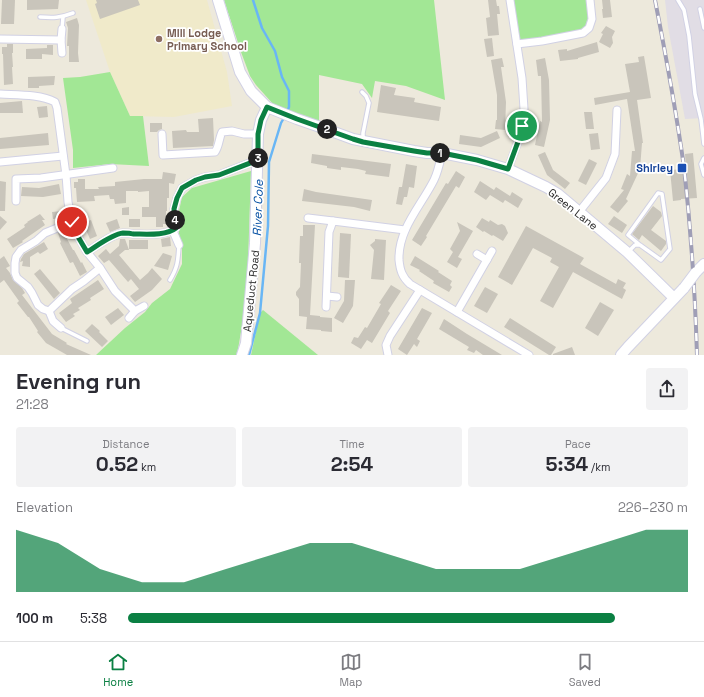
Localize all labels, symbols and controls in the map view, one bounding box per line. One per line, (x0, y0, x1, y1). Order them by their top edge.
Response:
place label: Mill Lodge Primary School (167, 26, 247, 53)
marker: Mill Lodge Primary School (154, 34, 164, 44)
pin (505, 109, 539, 143)
icon: arrive (511, 115, 533, 137)
pin: 2 (317, 119, 337, 139)
text: 2 (324, 122, 330, 136)
pin: 1 (430, 143, 450, 163)
text: 1 (438, 146, 442, 160)
pin: 3 (248, 148, 268, 168)
text: 3 (255, 151, 261, 165)
place label: Shirley (636, 161, 673, 175)
marker: Shirley (676, 162, 688, 174)
water label: River Cole (249, 179, 267, 237)
street label: Green Lane (545, 185, 601, 233)
pin (55, 205, 89, 239)
pin: 4 (165, 210, 185, 230)
icon: check (61, 211, 83, 233)
text: 4 (172, 213, 179, 227)
street label: Aqueduct Road (240, 249, 262, 333)
text: Evening run (16, 367, 141, 395)
button: share (646, 368, 688, 410)
text: 21:28 (16, 396, 49, 413)
text: Distance (103, 437, 149, 451)
text: Time (339, 437, 365, 451)
text: Pace (565, 437, 591, 451)
text: 0.52 (96, 451, 138, 477)
text: 2:54 (331, 451, 373, 477)
text: 5:34 (545, 451, 588, 477)
text: km (138, 460, 156, 474)
text: /km (588, 460, 611, 474)
text: Elevation (16, 499, 73, 516)
text: 226–230 m (618, 499, 688, 516)
text: 100 m (16, 610, 53, 627)
text: 5:38 (80, 610, 107, 627)
tab: Home (103, 651, 133, 689)
tab: Map (339, 651, 362, 689)
tab: Saved (569, 651, 601, 689)

